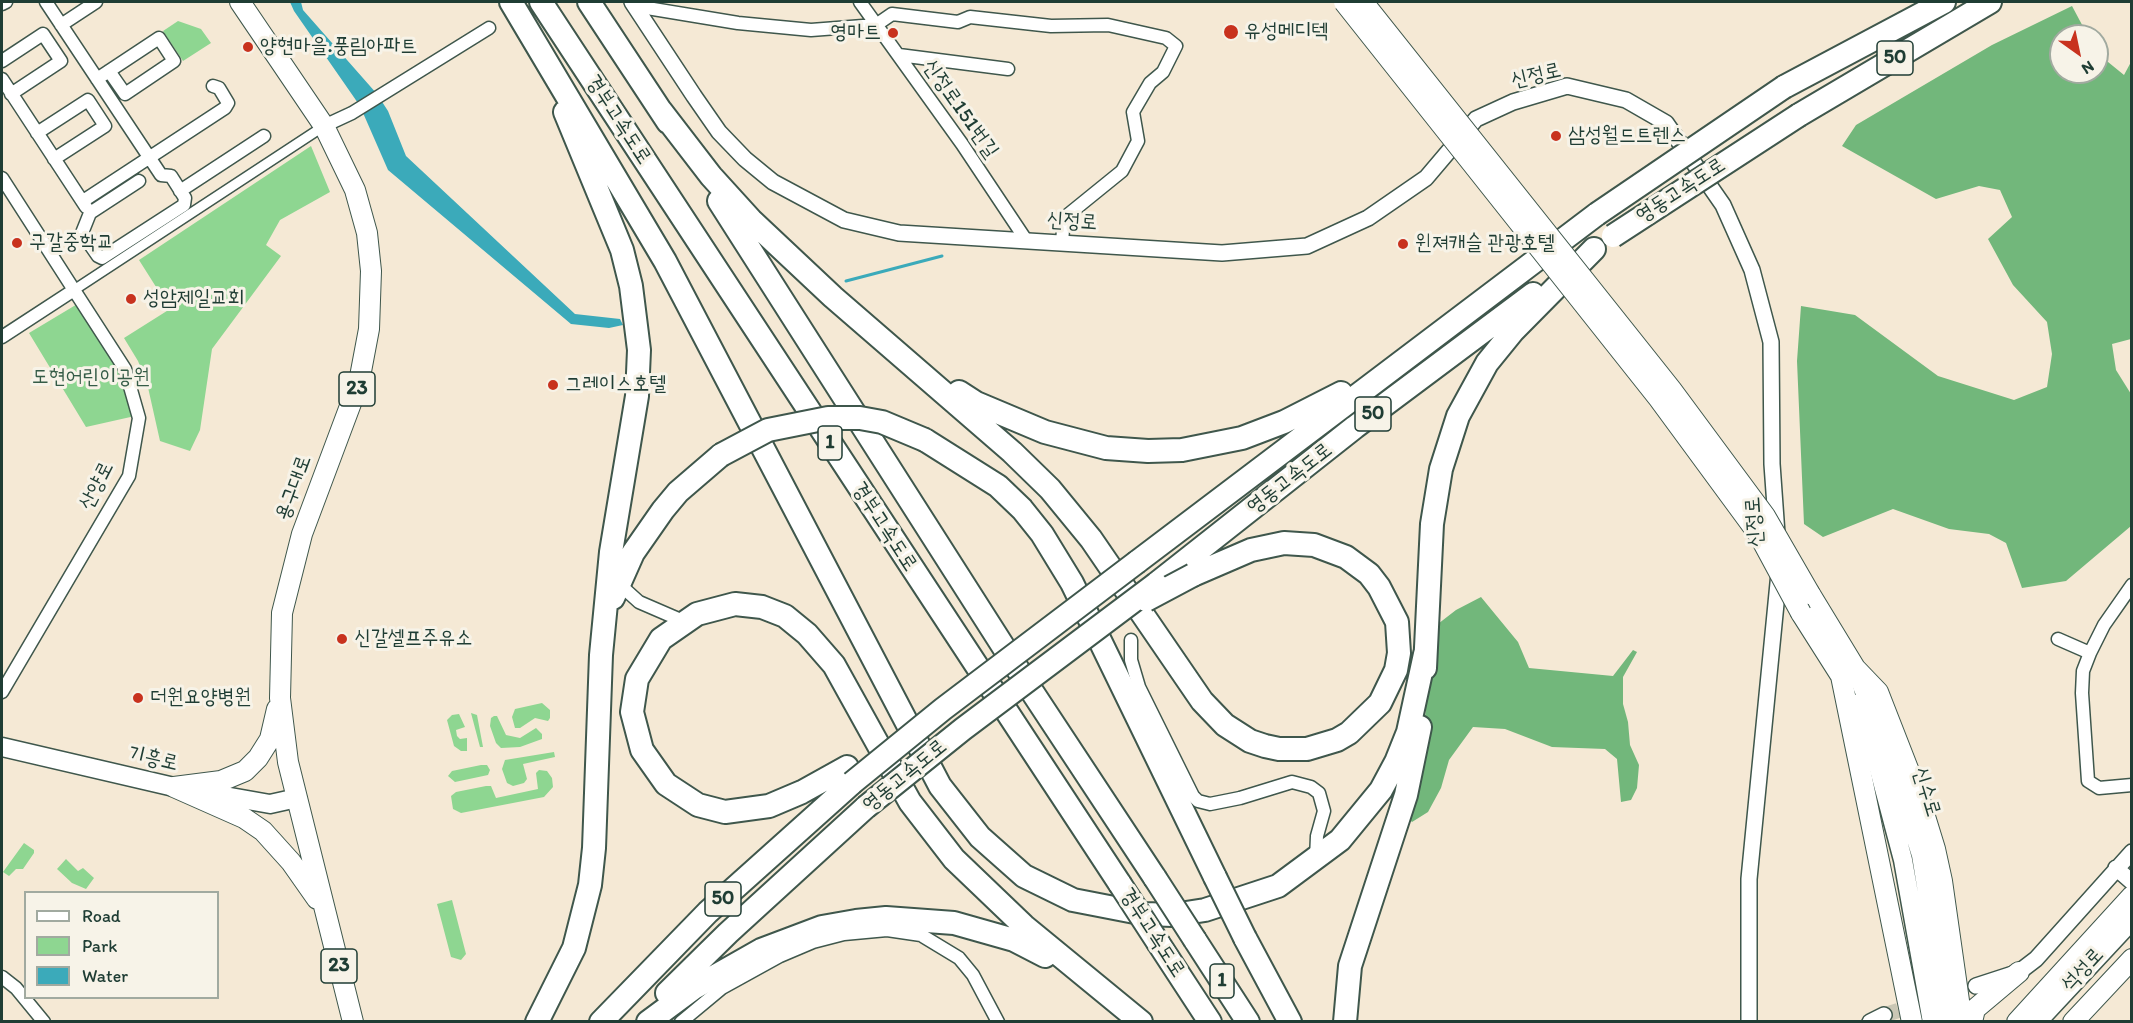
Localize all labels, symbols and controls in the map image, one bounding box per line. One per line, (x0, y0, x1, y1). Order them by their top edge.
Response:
place label: 유성메디텍 (1244, 19, 1328, 45)
place label: 영마트 (830, 20, 881, 46)
marker: 유성메디텍 (1222, 23, 1240, 41)
north arrow (2049, 24, 2109, 84)
marker: 영마트 (886, 26, 900, 40)
place label: 양현마을.풍림아파트 (260, 34, 417, 60)
marker: 양현마을.풍림아파트 (241, 40, 255, 54)
road number: 50 (1877, 41, 1913, 75)
street label: 신정로151번길 (917, 55, 1003, 163)
text: N (2078, 57, 2098, 79)
street label: 신정로 (1508, 58, 1564, 94)
street label: 경부고속도로 (580, 71, 656, 169)
place label: 삼성월드트렌스 (1568, 123, 1686, 149)
marker: 삼성월드트렌스 (1549, 129, 1563, 143)
street label: 영동고속도로 (1632, 153, 1730, 229)
street label: 신정로 (1046, 208, 1098, 236)
place label: 구갈중학교 (29, 230, 113, 256)
place label: 윈져캐슬 관광호텔 (1415, 231, 1555, 257)
marker: 구갈중학교 (10, 236, 24, 250)
marker: 윈져캐슬 관광호텔 (1396, 237, 1410, 251)
place label: 성암제일교회 (143, 286, 244, 312)
marker: 성암제일교회 (124, 292, 138, 306)
park label: 도현어린이공원 (32, 365, 150, 391)
road number: 23 (339, 372, 375, 406)
place label: 그레이스호텔 (565, 372, 666, 398)
marker: 그레이스호텔 (546, 378, 560, 392)
road number: 50 (1355, 397, 1391, 431)
road number: 1 (818, 426, 842, 460)
street label: 영동고속도로 (1242, 438, 1338, 520)
street label: 용구대로 (271, 452, 317, 524)
street label: 산양로 (74, 458, 120, 514)
street label: 경부고속도로 (846, 478, 922, 576)
street label: 신정로 (1741, 496, 1769, 548)
place label: 신갈셀프주유소 (354, 626, 472, 652)
marker: 신갈셀프주유소 (335, 632, 349, 646)
place label: 더원요양병원 (150, 685, 251, 711)
marker: 더원요양병원 (131, 691, 145, 705)
street label: 영동고속도로 (858, 734, 952, 818)
street label: 기흥로 (125, 741, 181, 777)
street label: 신수로 (1907, 764, 1945, 820)
road number: 50 (705, 882, 741, 916)
street label: 경부고속도로 (1114, 884, 1190, 982)
legend (24, 891, 219, 999)
text: Road (82, 905, 121, 927)
text: Park (82, 935, 117, 957)
street label: 석성로 (2056, 943, 2110, 997)
road number: 23 (321, 949, 357, 983)
road number: 1 (1210, 964, 1234, 998)
text: Water (82, 965, 128, 987)

